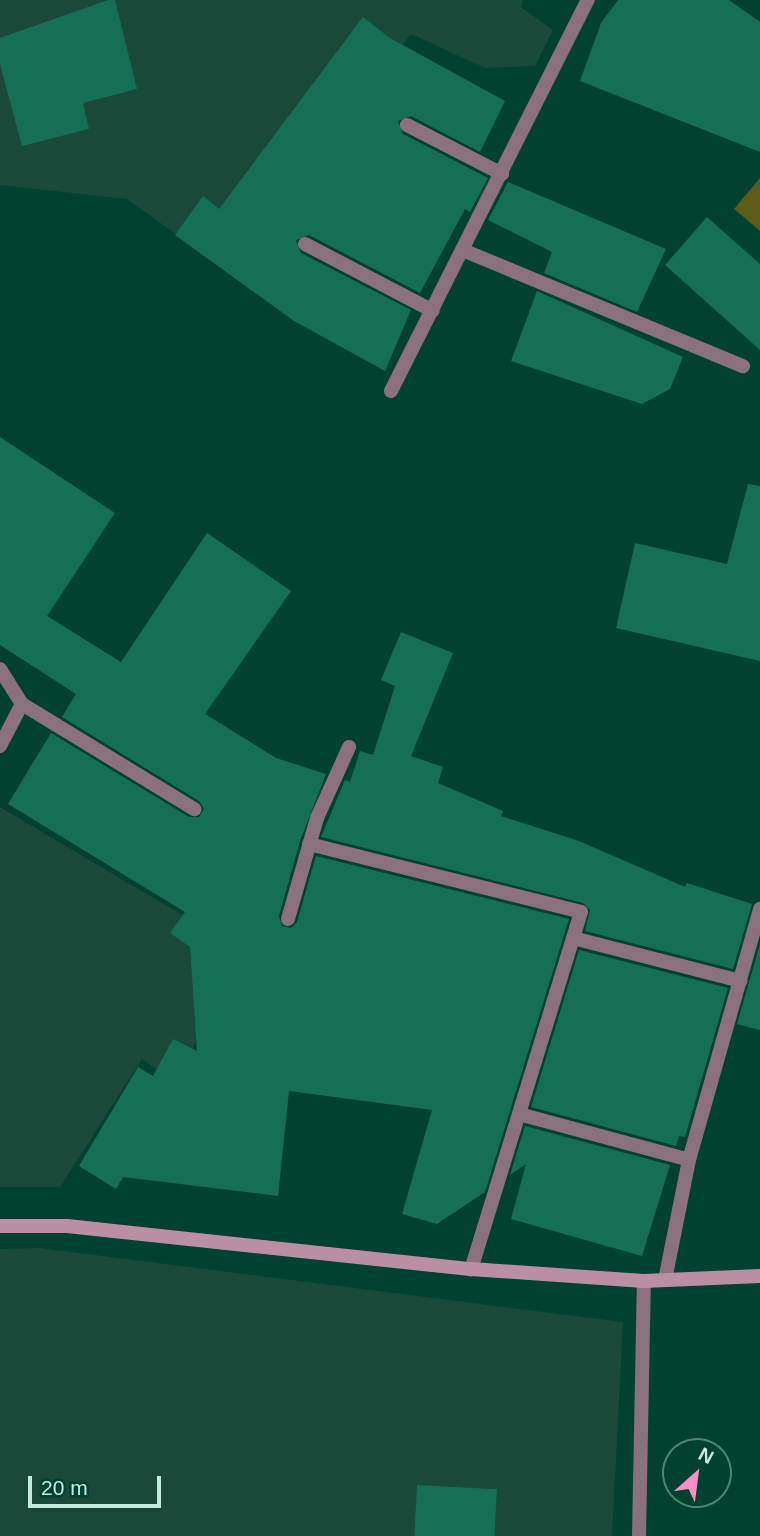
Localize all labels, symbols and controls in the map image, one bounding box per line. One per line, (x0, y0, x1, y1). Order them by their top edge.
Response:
north arrow (662, 1438, 732, 1508)
text: N (695, 1443, 717, 1468)
scale bar (32, 1462, 164, 1506)
text: 20 m (41, 1476, 88, 1499)

